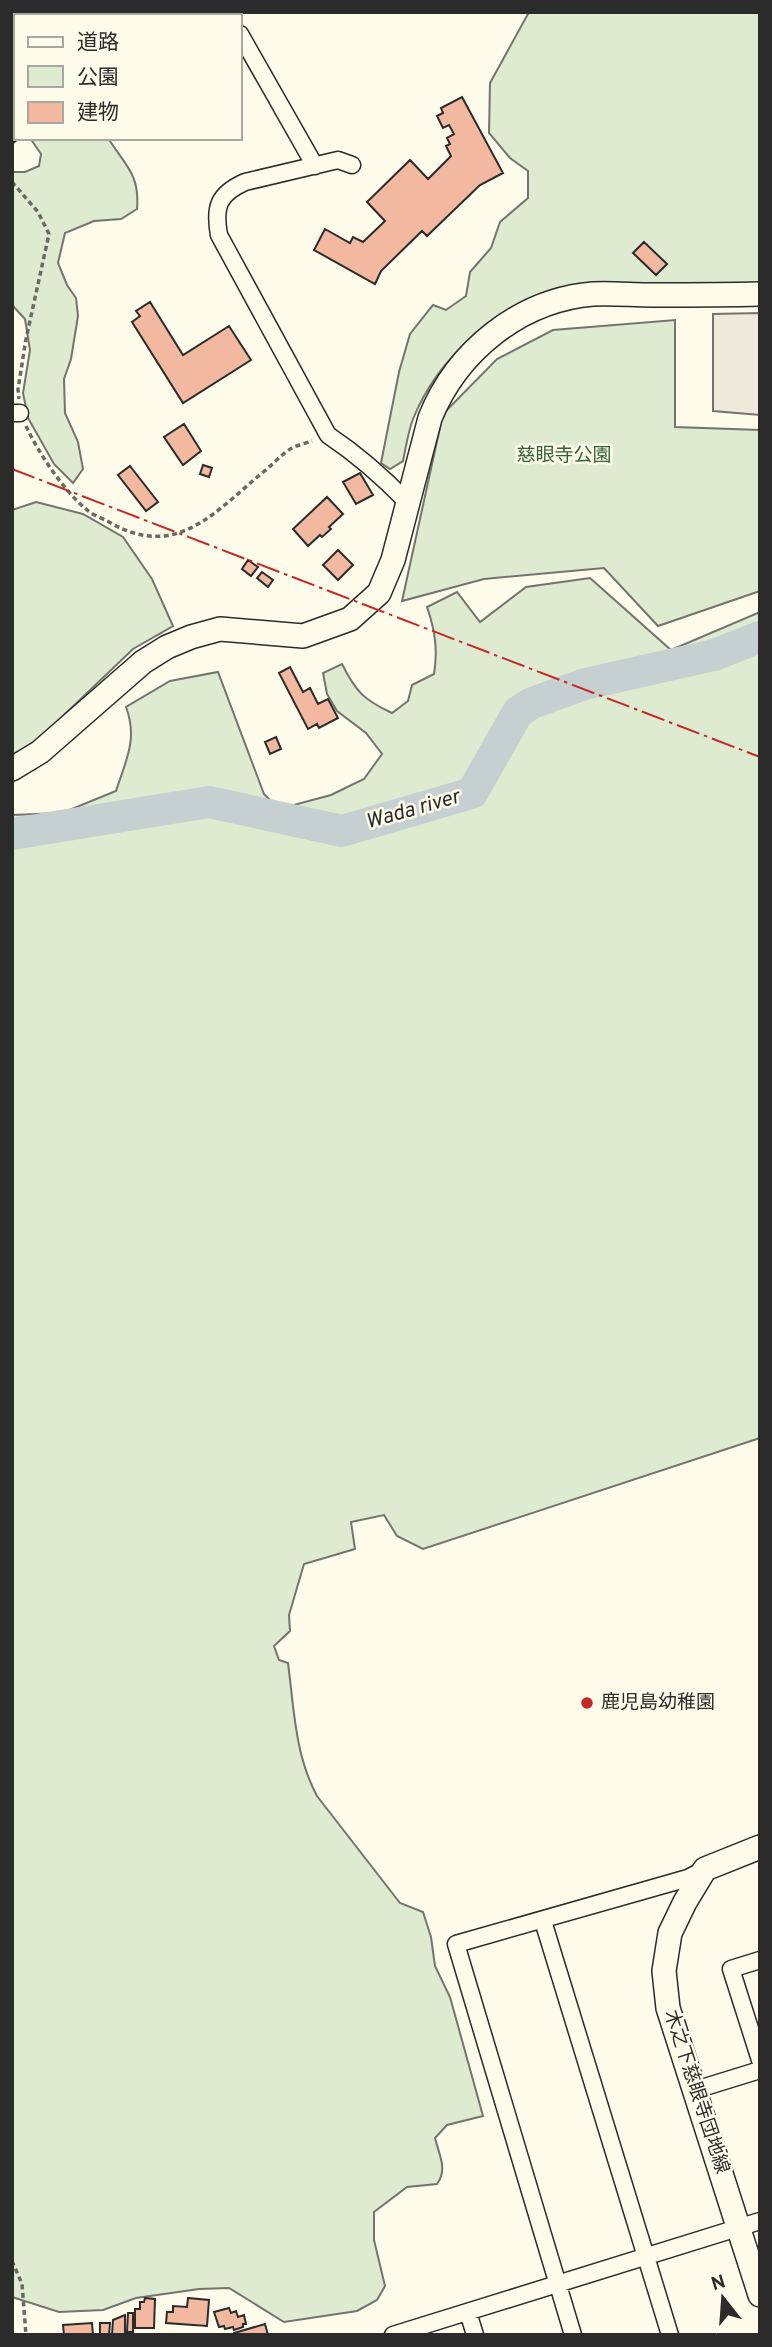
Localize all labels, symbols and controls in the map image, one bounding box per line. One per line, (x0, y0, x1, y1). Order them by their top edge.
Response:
legend (14, 14, 242, 140)
text: 道路 (77, 30, 119, 57)
text: 公園 (77, 65, 119, 92)
text: 建物 (77, 100, 119, 127)
park label: 慈眼寺公園 (516, 444, 612, 468)
water label: Wada river (363, 783, 465, 836)
place label: 鹿児島幼稚園 (601, 1691, 715, 1715)
marker: 鹿児島幼稚園 (579, 1695, 595, 1711)
street label: 木之下慈眼寺団地線 (658, 2007, 734, 2177)
north arrow (688, 2263, 758, 2333)
text: N (709, 2270, 729, 2297)

